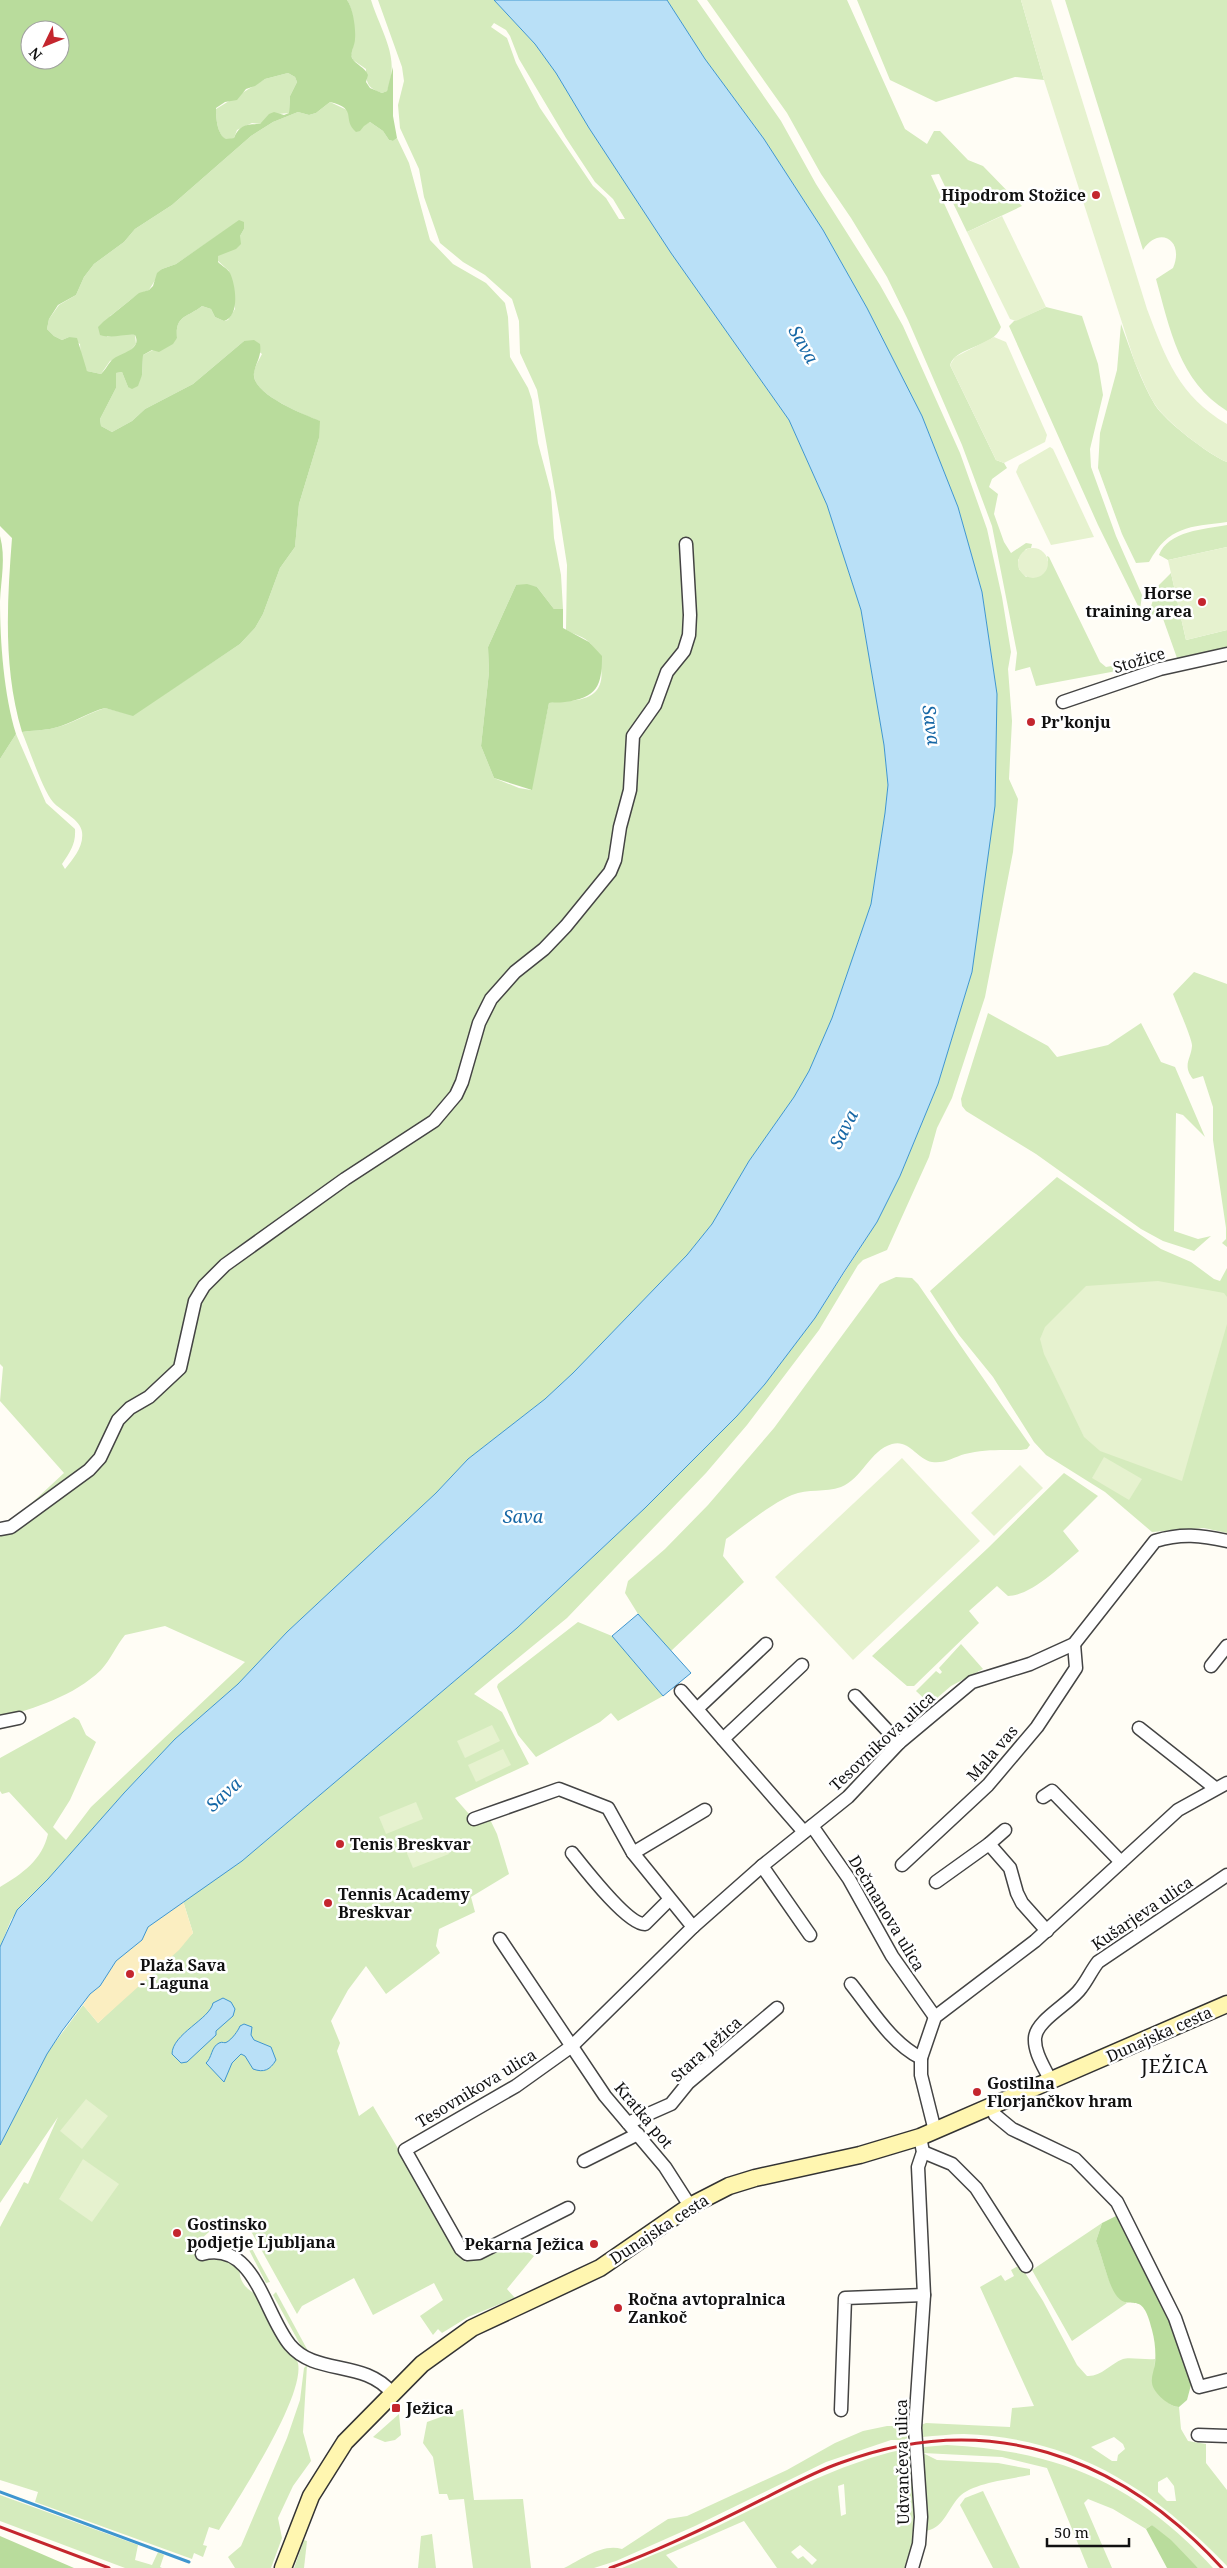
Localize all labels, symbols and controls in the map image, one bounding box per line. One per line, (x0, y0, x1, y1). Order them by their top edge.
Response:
north arrow (20, 20, 70, 70)
text: N (24, 44, 46, 65)
place label: Hipodrom Stožice (941, 184, 1086, 206)
marker: Hipodrom Stožice (1090, 189, 1102, 201)
water label: Sava (784, 321, 825, 368)
place label: Horse training area (1085, 582, 1192, 622)
marker: Horse training area (1196, 596, 1208, 608)
street label: Stožice (1110, 642, 1168, 678)
water label: Sava (917, 703, 947, 747)
place label: Pr'konju (1041, 711, 1111, 733)
marker: Pr'konju (1025, 716, 1037, 728)
water label: Sava (823, 1105, 863, 1152)
water label: Sava (503, 1504, 544, 1528)
street label: Tesovnikova ulica (825, 1686, 939, 1796)
street label: Mala vas (962, 1720, 1022, 1786)
water label: Sava (200, 1771, 246, 1817)
place label: Tenis Breskvar (350, 1833, 472, 1855)
marker: Tenis Breskvar (334, 1838, 346, 1850)
street label: Dečmanova ulica (844, 1851, 930, 1975)
street label: Kušarjeva ulica (1087, 1871, 1197, 1955)
place label: Tennis Academy Breskvar (338, 1883, 471, 1923)
marker: Tennis Academy Breskvar (322, 1897, 334, 1909)
place label: Plaža Sava - Laguna (140, 1954, 226, 1994)
marker: Plaža Sava - Laguna (124, 1968, 136, 1980)
street label: Dunajska cesta (1102, 2001, 1216, 2067)
street label: Stara Ježica (666, 2011, 746, 2087)
street label: Tesovnikova ulica (412, 2043, 540, 2133)
district label: JEŽICA (1140, 2053, 1209, 2079)
place label: Gostilna Florjančkov hram (987, 2072, 1133, 2112)
street label: Kratka pot (610, 2077, 678, 2153)
marker: Gostilna Florjančkov hram (971, 2086, 983, 2098)
street label: Dunajska cesta (605, 2189, 713, 2269)
place label: Gostinsko podjetje Ljubljana (187, 2213, 336, 2253)
marker: Gostinsko podjetje Ljubljana (171, 2227, 183, 2239)
place label: Pekarna Ježica (464, 2233, 584, 2255)
marker: Pekarna Ježica (588, 2238, 600, 2250)
place label: Ročna avtopralnica Zankoč (628, 2288, 786, 2328)
marker: Ročna avtopralnica Zankoč (612, 2302, 624, 2314)
place label: Ježica (405, 2397, 454, 2419)
street label: Udvančeva ulica (890, 2399, 914, 2525)
marker: Ježica (390, 2402, 402, 2414)
scale bar (1047, 2516, 1130, 2548)
text: 50 m (1054, 2522, 1089, 2542)

